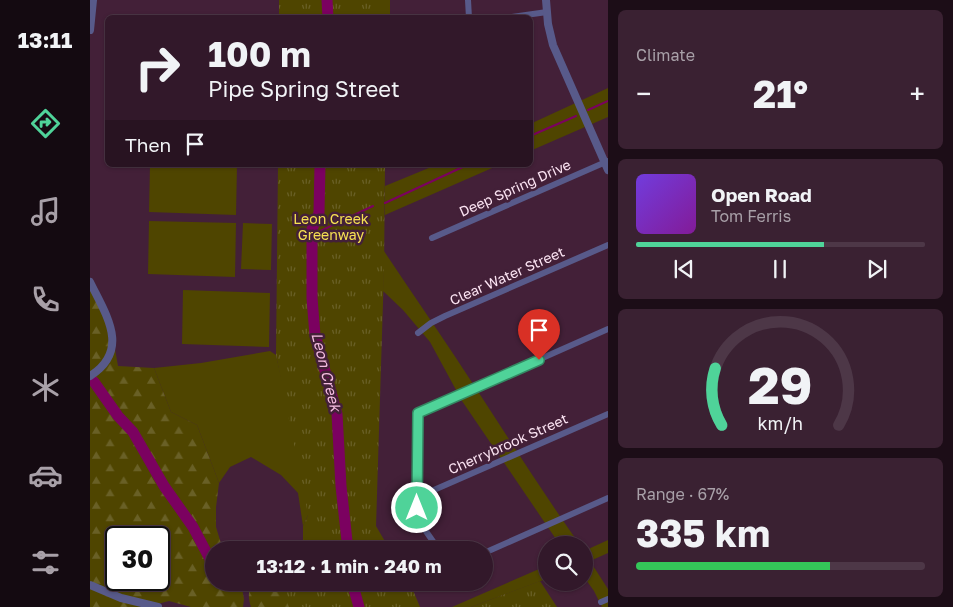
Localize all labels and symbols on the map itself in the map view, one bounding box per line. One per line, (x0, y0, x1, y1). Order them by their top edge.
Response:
street label: Deep Spring Drive (456, 155, 573, 220)
park label: Leon Creek Greenway (293, 210, 369, 243)
street label: Clear Water Street (447, 243, 567, 308)
pin (518, 309, 560, 360)
water label: Leon Creek (308, 330, 346, 415)
street label: Cherrybrook Street (445, 410, 570, 478)
position arrow (390, 481, 442, 533)
speed limit sign: 30 (105, 526, 170, 591)

